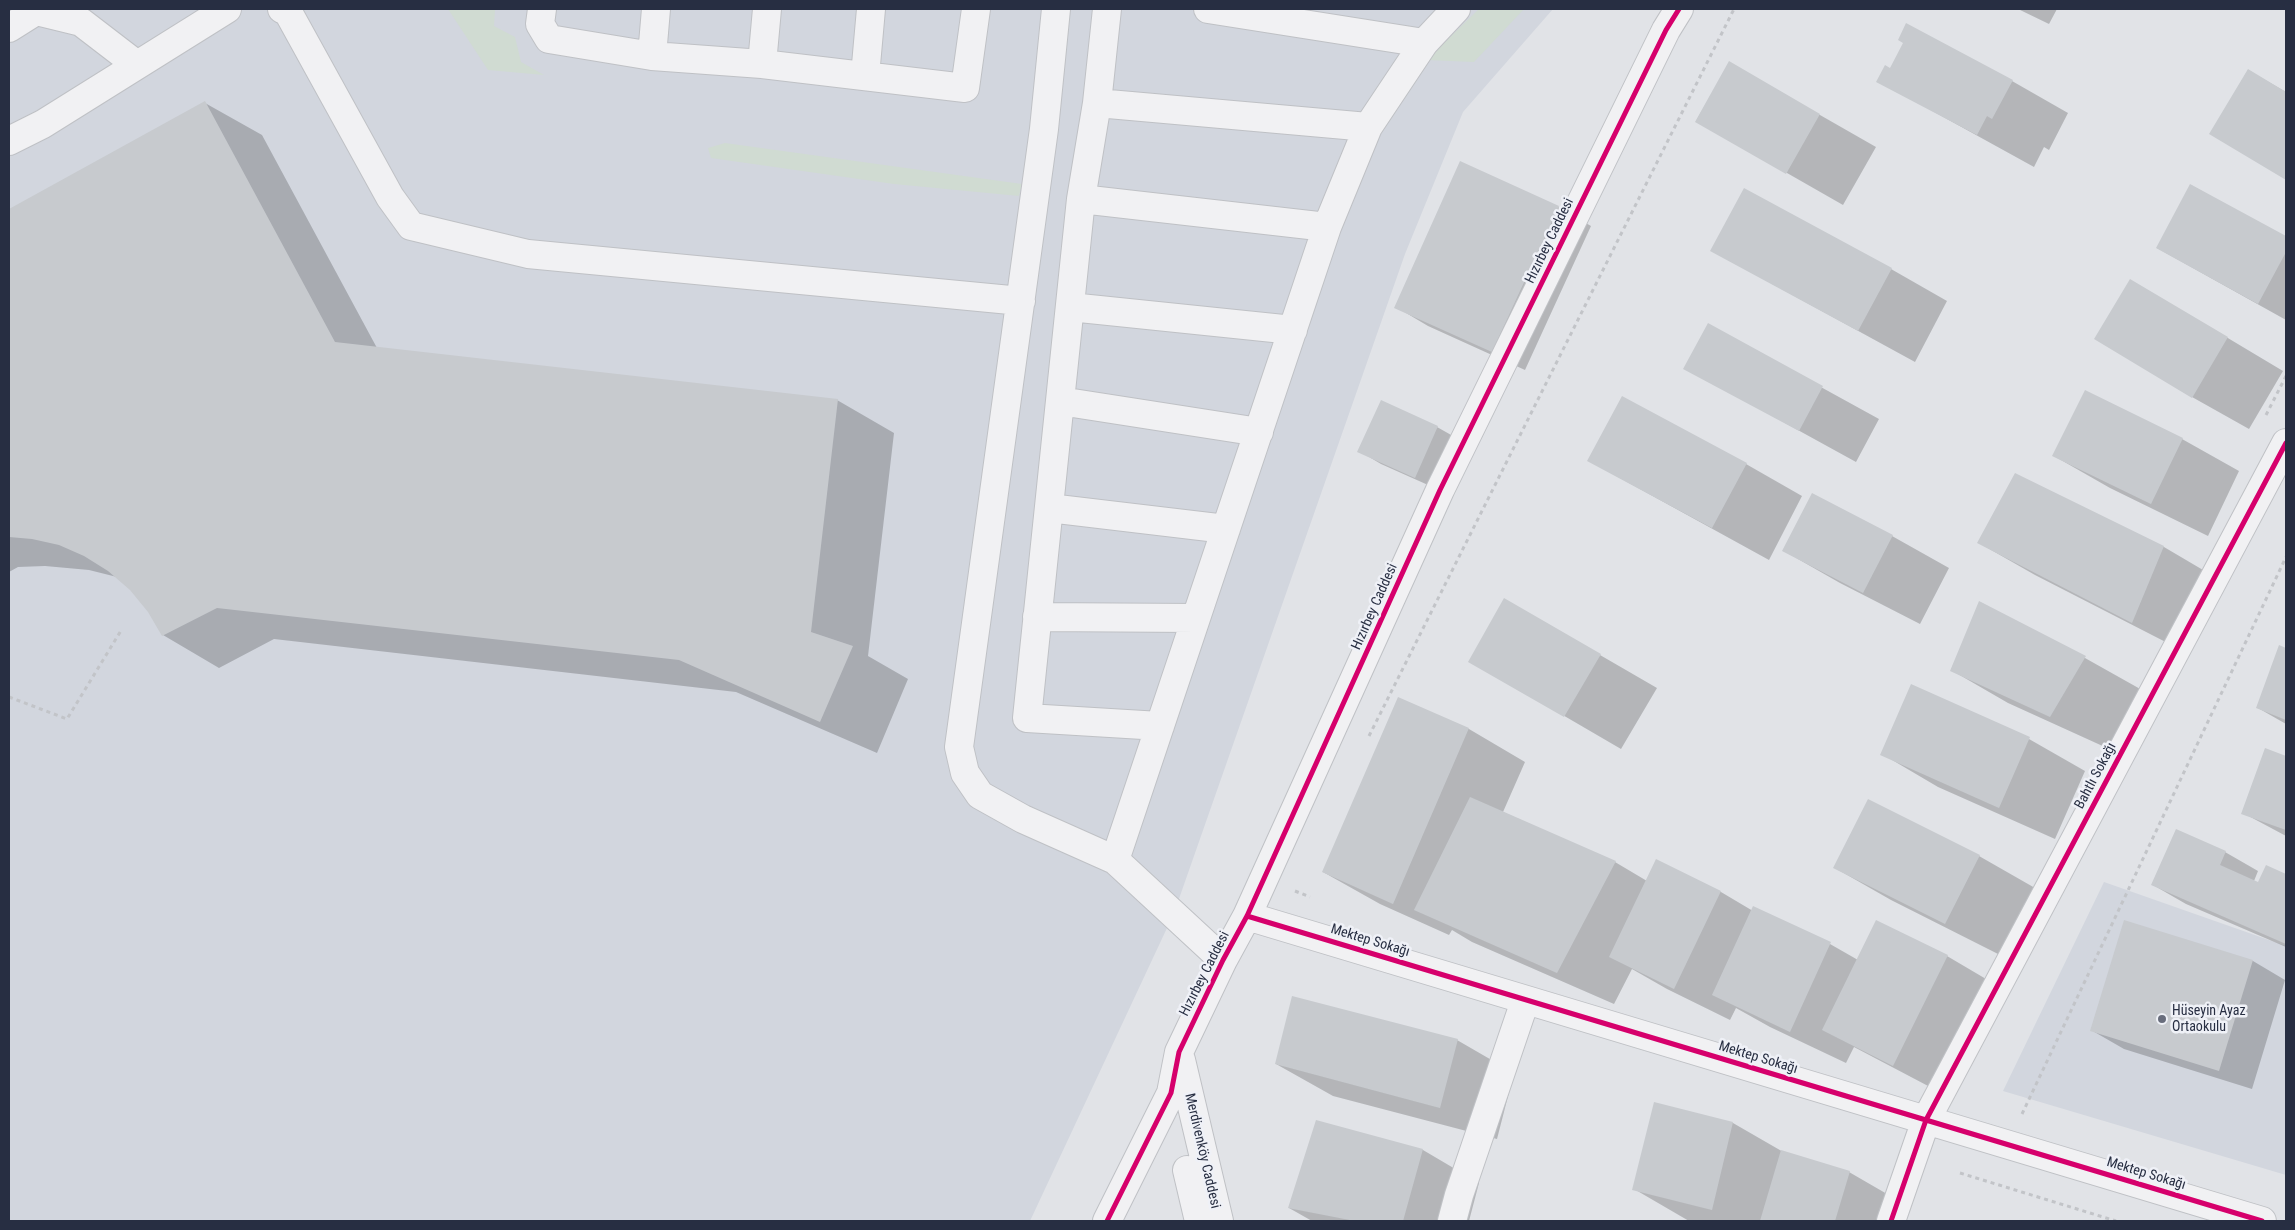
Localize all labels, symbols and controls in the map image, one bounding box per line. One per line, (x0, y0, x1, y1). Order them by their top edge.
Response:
street label: Hızırbey Caddesi (1522, 196, 1578, 286)
street label: Hızırbey Caddesi (1348, 561, 1402, 653)
street label: Bahtlı Sokağı (2072, 740, 2120, 812)
street label: Mektep Sokağı (1328, 921, 1412, 961)
street label: Hızırbey Caddesi (1176, 929, 1234, 1019)
place label: Hüseyin Ayaz Ortaokulu (2172, 1003, 2246, 1036)
marker: Hüseyin Ayaz Ortaokulu (2156, 1013, 2168, 1025)
street label: Mektep Sokağı (1716, 1038, 1800, 1078)
street label: Merdivenköy Caddesi (1181, 1092, 1223, 1210)
street label: Mektep Sokağı (2104, 1154, 2188, 1194)

